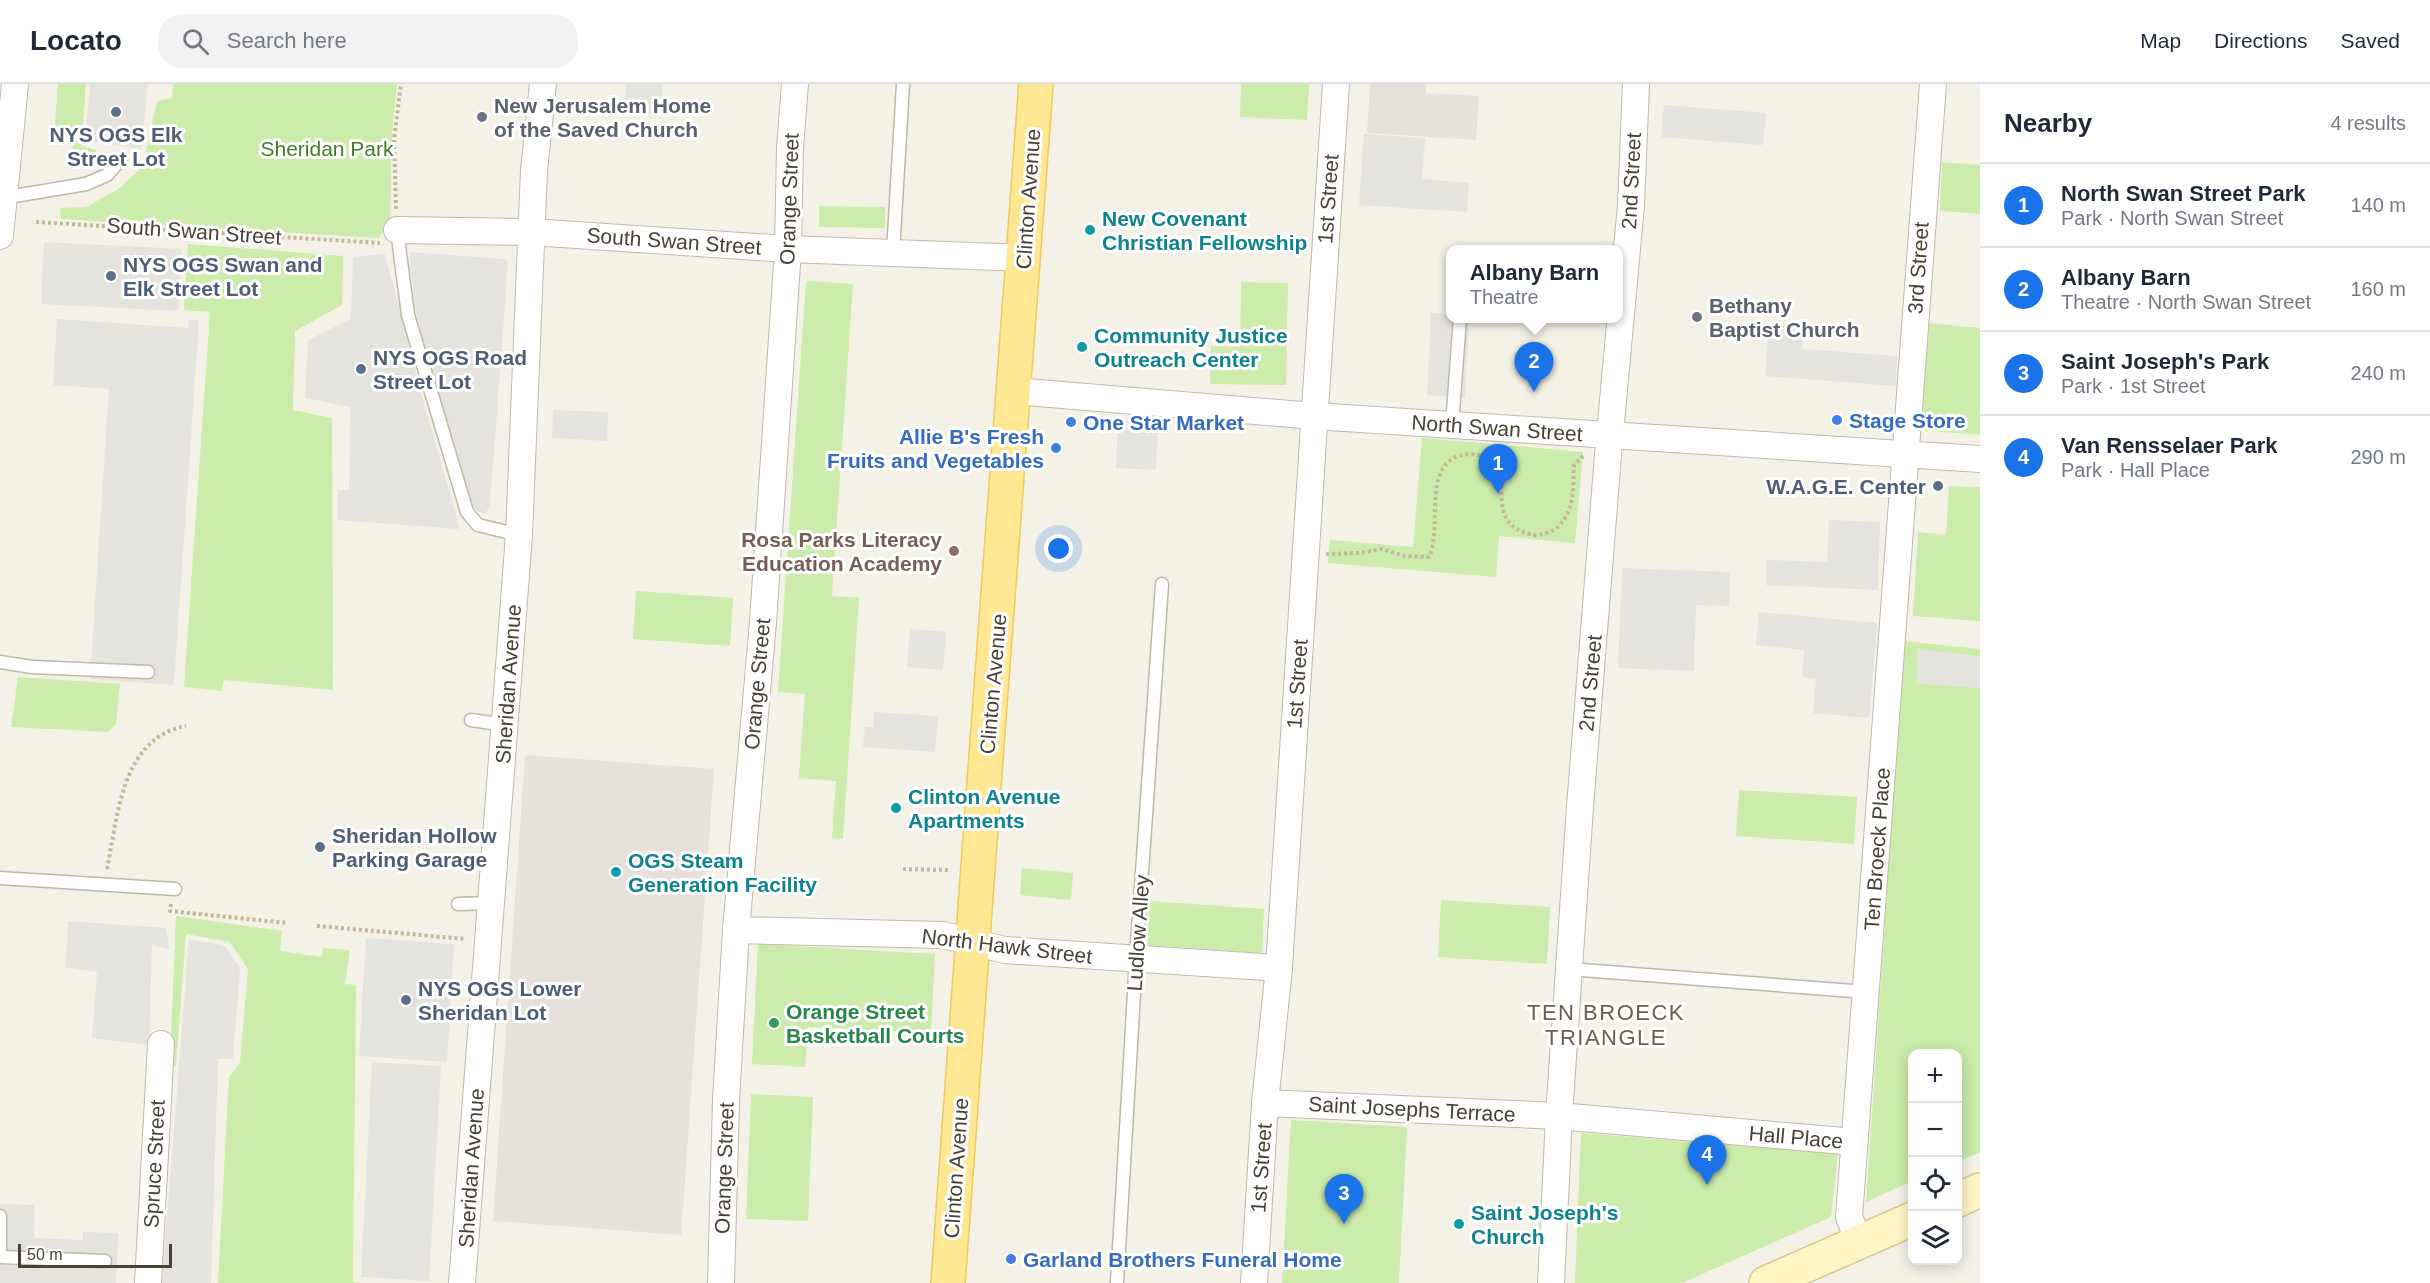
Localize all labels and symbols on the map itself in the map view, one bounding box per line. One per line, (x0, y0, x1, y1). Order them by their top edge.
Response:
place label: New Jerusalem Home of the Saved Church (494, 94, 711, 141)
marker: NYS OGS Elk Street Lot (109, 105, 123, 119)
marker: New Jerusalem Home of the Saved Church (475, 110, 489, 124)
place label: NYS OGS Elk Street Lot (49, 123, 183, 170)
street label: Clinton Avenue (1012, 128, 1044, 270)
street label: 2nd Street (1617, 132, 1645, 230)
street label: Orange Street (775, 133, 803, 265)
park label: Sheridan Park (260, 137, 394, 160)
street label: 1st Street (1313, 153, 1343, 245)
place label: New Covenant Christian Fellowship (1102, 207, 1307, 254)
street label: South Swan Street (106, 213, 282, 249)
street label: 3rd Street (1903, 221, 1933, 315)
street label: South Swan Street (586, 223, 762, 259)
marker: New Covenant Christian Fellowship (1083, 223, 1097, 237)
place label: NYS OGS Swan and Elk Street Lot (123, 253, 323, 300)
marker: NYS OGS Swan and Elk Street Lot (104, 269, 118, 283)
place label: Bethany Baptist Church (1709, 294, 1860, 341)
marker: Bethany Baptist Church (1690, 310, 1704, 324)
place label: Community Justice Outreach Center (1094, 324, 1288, 371)
marker: Community Justice Outreach Center (1075, 340, 1089, 354)
pin: 2 (1514, 342, 1553, 392)
place label: NYS OGS Road Street Lot (373, 346, 527, 393)
marker: NYS OGS Road Street Lot (354, 362, 368, 376)
place label: Stage Store (1849, 409, 1966, 432)
place label: One Star Market (1083, 411, 1244, 434)
street label: North Swan Street (1411, 411, 1584, 445)
marker: Stage Store (1830, 413, 1844, 427)
marker: One Star Market (1064, 415, 1078, 429)
place label: Allie B's Fresh Fruits and Vegetables (827, 425, 1044, 472)
marker: Allie B's Fresh Fruits and Vegetables (1049, 441, 1063, 455)
pin: 1 (1478, 444, 1518, 494)
place label: W.A.G.E. Center (1766, 475, 1926, 498)
marker: W.A.G.E. Center (1931, 479, 1945, 493)
place label: Rosa Parks Literacy Education Academy (741, 528, 942, 575)
your location (1044, 534, 1073, 563)
marker: Rosa Parks Literacy Education Academy (947, 544, 961, 558)
street label: Sheridan Avenue (491, 604, 525, 764)
street label: Clinton Avenue (975, 613, 1011, 755)
street label: Orange Street (740, 617, 774, 751)
street label: 2nd Street (1574, 634, 1606, 732)
street label: 1st Street (1282, 638, 1312, 730)
street label: Ten Broeck Place (1860, 767, 1894, 931)
place label: Clinton Avenue Apartments (908, 785, 1060, 832)
marker: Clinton Avenue Apartments (889, 801, 903, 815)
place label: Sheridan Hollow Parking Garage (332, 824, 497, 871)
marker: Sheridan Hollow Parking Garage (313, 840, 327, 854)
place label: OGS Steam Generation Facility (628, 849, 817, 896)
marker: OGS Steam Generation Facility (609, 865, 623, 879)
street label: Ludlow Alley (1122, 873, 1154, 992)
street label: North Hawk Street (920, 924, 1094, 968)
place label: NYS OGS Lower Sheridan Lot (418, 977, 581, 1024)
marker: NYS OGS Lower Sheridan Lot (399, 993, 413, 1007)
place label: Orange Street Basketball Courts (786, 1000, 965, 1047)
district label: TEN BROECK TRIANGLE (1527, 1000, 1685, 1050)
marker: Orange Street Basketball Courts (767, 1016, 781, 1030)
street label: Sheridan Avenue (454, 1088, 488, 1248)
street label: Saint Josephs Terrace (1308, 1092, 1516, 1126)
street label: Clinton Avenue (940, 1097, 972, 1239)
street label: Spruce Street (139, 1099, 169, 1229)
street label: Orange Street (710, 1102, 738, 1234)
street label: Hall Place (1748, 1121, 1844, 1153)
street label: 1st Street (1246, 1122, 1276, 1214)
pin: 4 (1688, 1136, 1726, 1185)
pin: 3 (1324, 1174, 1364, 1224)
place label: Saint Joseph's Church (1471, 1201, 1618, 1248)
marker: Saint Joseph's Church (1452, 1217, 1466, 1231)
scale bar (18, 1241, 172, 1268)
place label: Garland Brothers Funeral Home (1023, 1248, 1342, 1271)
marker: Garland Brothers Funeral Home (1004, 1252, 1018, 1266)

